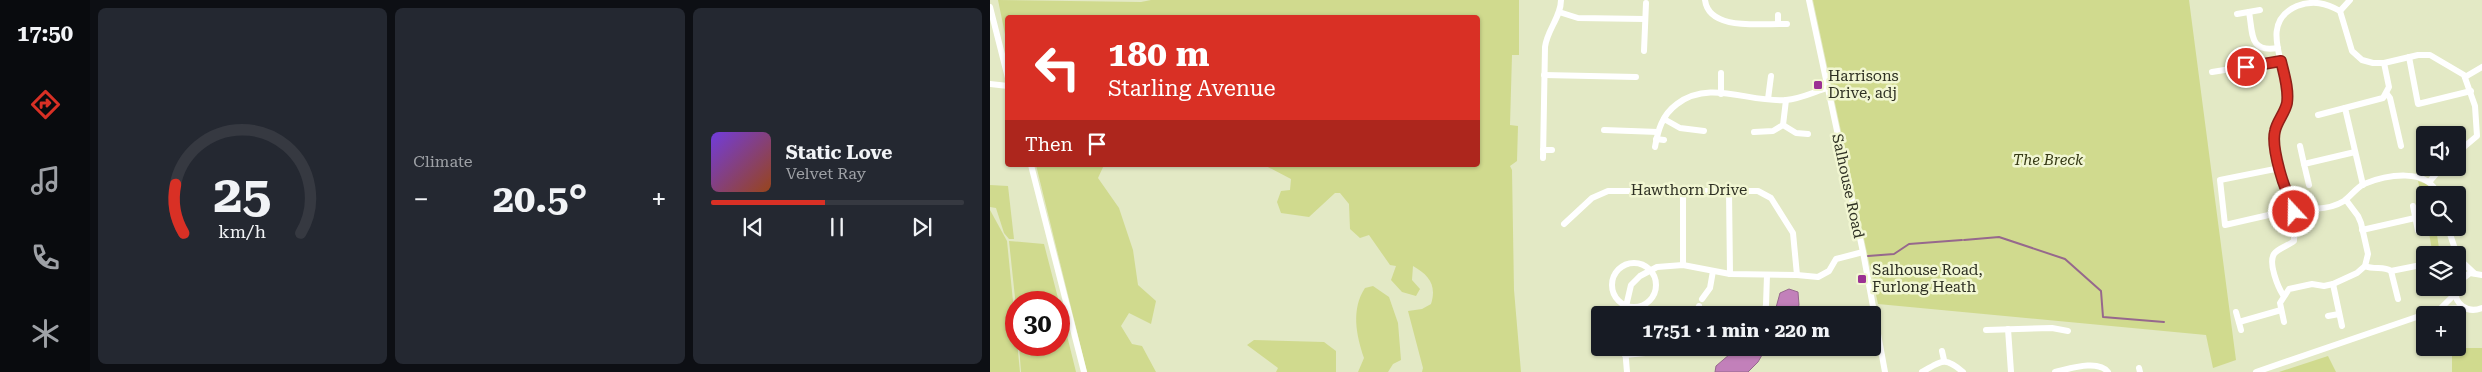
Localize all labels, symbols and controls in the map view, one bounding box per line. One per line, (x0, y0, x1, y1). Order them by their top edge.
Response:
text: 17:50 (17, 21, 73, 46)
text: 180 m (1108, 34, 1209, 75)
icon: left (1025, 35, 1090, 100)
pin (2225, 46, 2267, 88)
icon: arrive (2232, 53, 2260, 81)
place label: Harrisons Drive, adj (1828, 67, 1899, 102)
text: Starling Avenue (1108, 76, 1276, 101)
marker: Harrisons Drive, adj (1812, 79, 1824, 91)
icon: directions (28, 87, 63, 122)
map controls (2416, 126, 2466, 356)
button: sound (2416, 126, 2466, 176)
icon: arrive (1083, 130, 1111, 158)
street label: Salhouse Road (1828, 132, 1868, 240)
text: Then (1025, 133, 1073, 156)
text: Static Love (786, 141, 892, 164)
park label: The Breck (2013, 151, 2084, 169)
text: Climate (413, 152, 473, 171)
icon: music (28, 163, 63, 198)
text: 25 (214, 164, 272, 225)
text: Velvet Ray (786, 164, 866, 183)
text: 20.5° (493, 177, 587, 221)
street label: Hawthorn Drive (1631, 181, 1747, 199)
text: − (413, 183, 429, 216)
text: + (651, 183, 667, 216)
position arrow (2267, 185, 2319, 237)
button: search (2416, 186, 2466, 236)
icon: previous (739, 213, 767, 241)
icon: pause (823, 213, 851, 241)
icon: next (908, 213, 936, 241)
text: km/h (219, 221, 267, 242)
icon: phone (28, 240, 63, 275)
button: layers (2416, 246, 2466, 296)
place label: Salhouse Road, Furlong Heath (1872, 261, 1983, 296)
marker: Salhouse Road, Furlong Heath (1856, 273, 1868, 285)
speed limit sign: 30 (1005, 291, 1070, 356)
button: + (2416, 306, 2466, 356)
icon: climate (28, 316, 63, 351)
text: 17:51 · 1 min · 220 m (1642, 319, 1830, 342)

